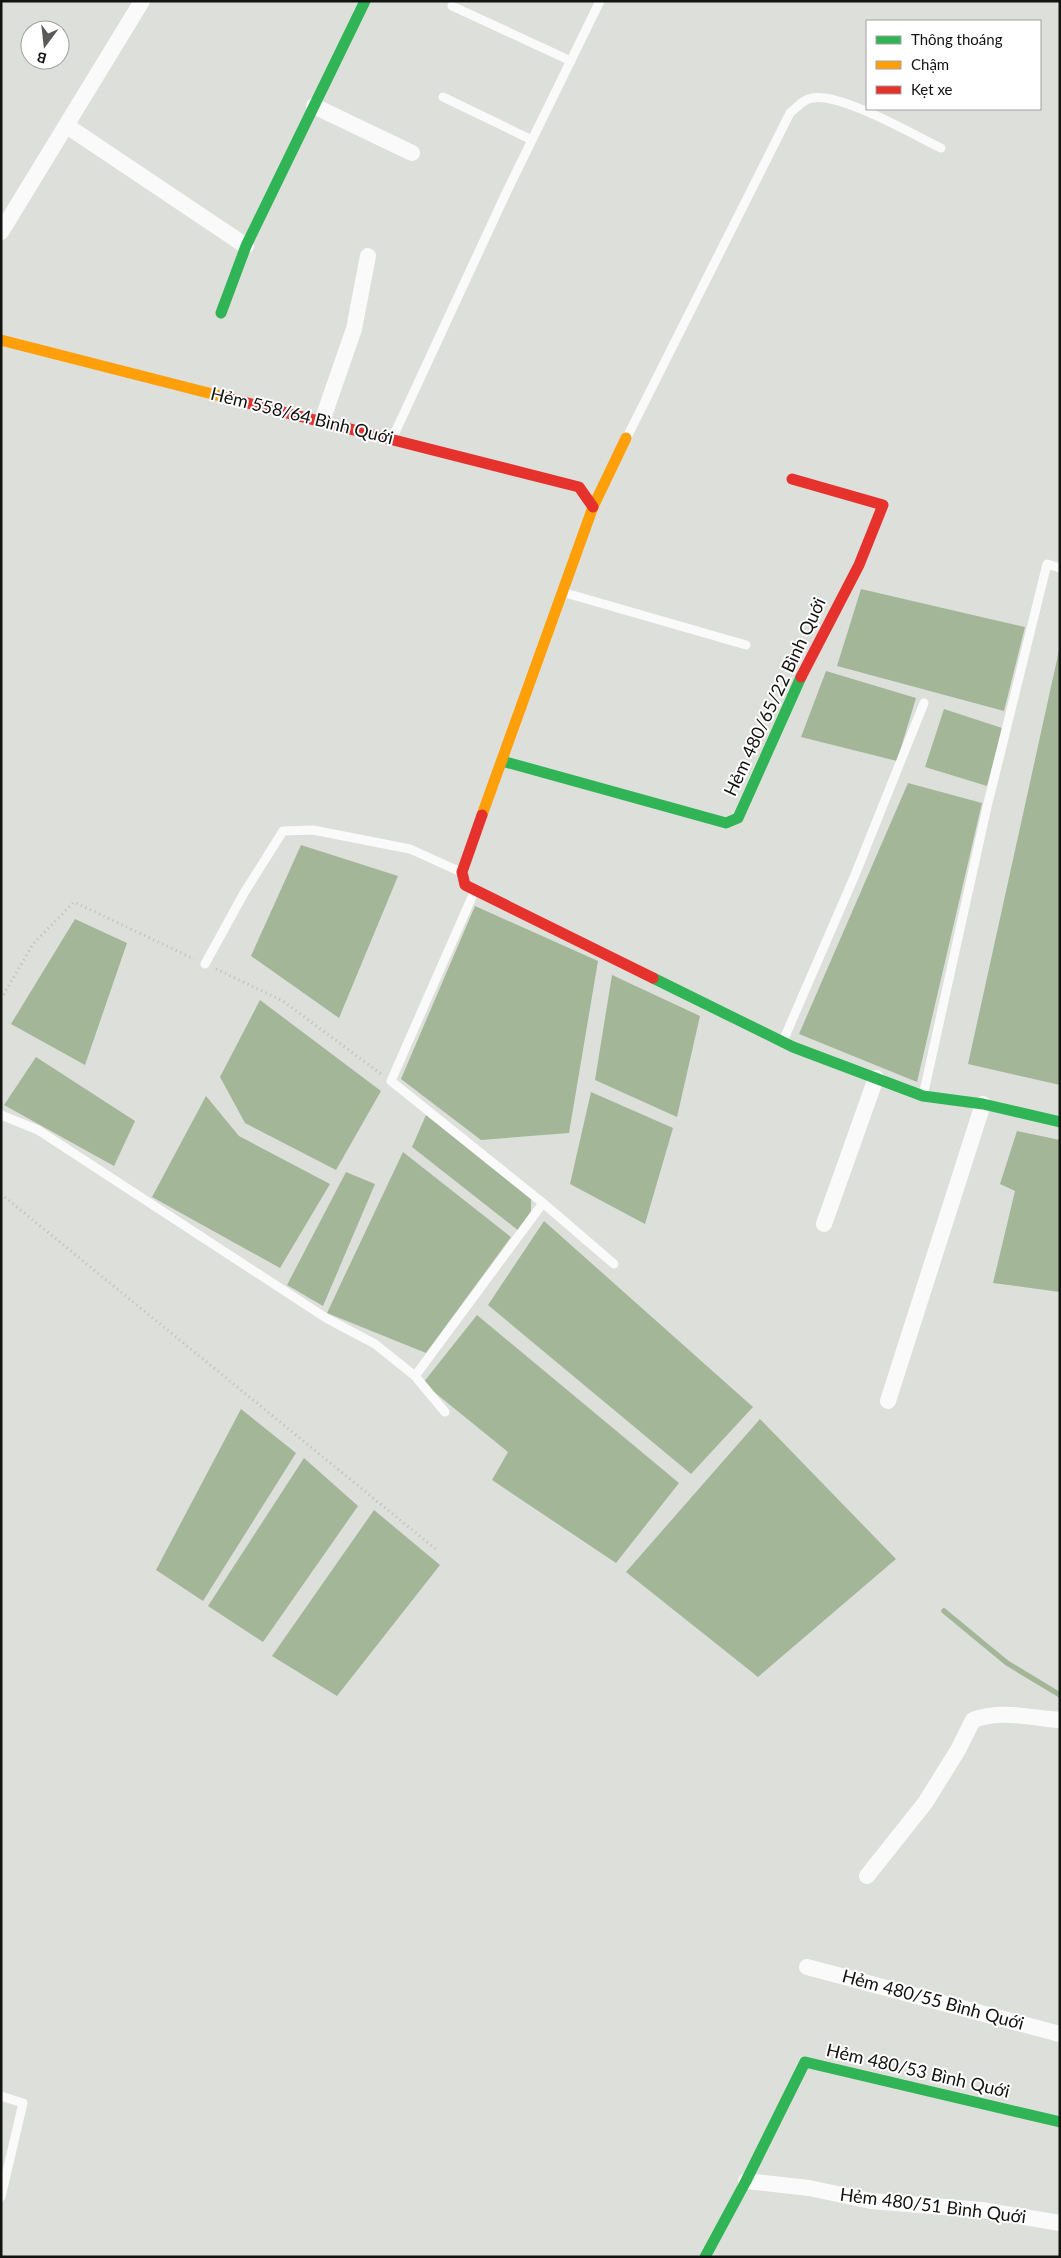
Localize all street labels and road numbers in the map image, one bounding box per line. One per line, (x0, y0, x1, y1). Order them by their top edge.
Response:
street label: Hẻm 558/64 Bình Quới (209, 382, 396, 448)
street label: Hẻm 480/65/22 Bình Quới (718, 594, 830, 799)
street label: Hẻm 480/55 Bình Quới (840, 1964, 1027, 2034)
street label: Hẻm 480/53 Bình Quới (824, 2038, 1012, 2102)
street label: Hẻm 480/51 Bình Quới (839, 2183, 1027, 2227)

